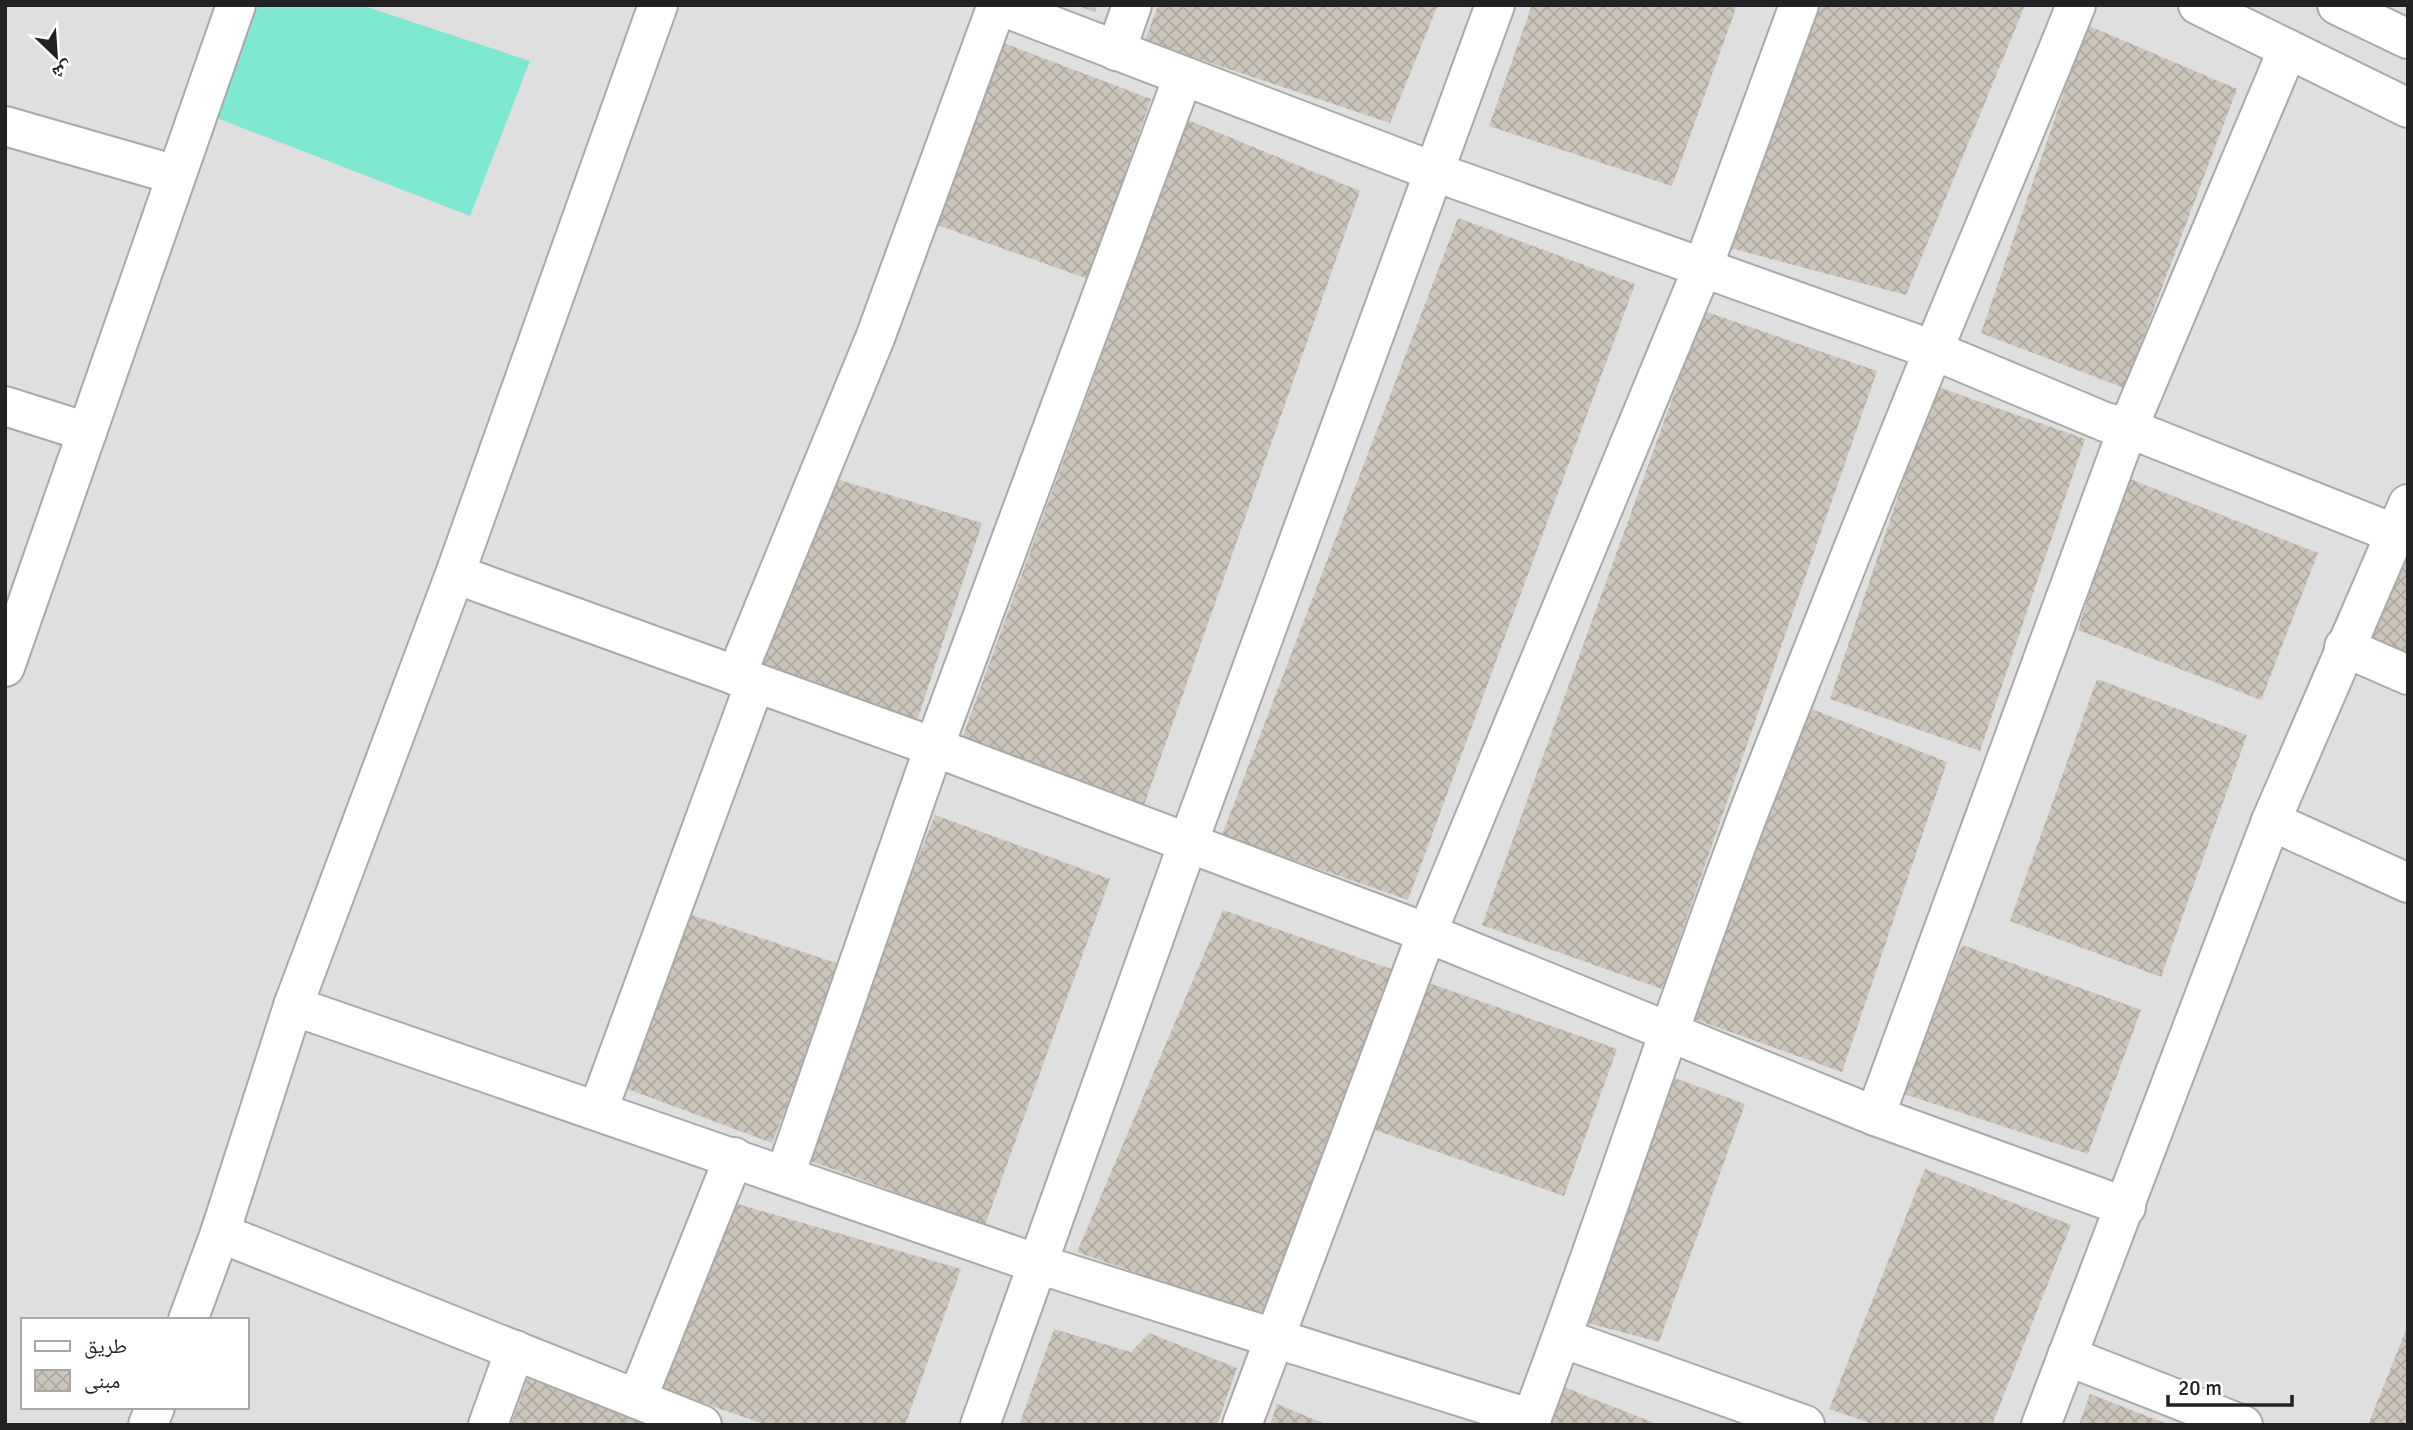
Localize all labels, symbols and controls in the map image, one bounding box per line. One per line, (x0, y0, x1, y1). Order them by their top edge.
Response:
north arrow (21, 21, 91, 91)
text: ش (49, 55, 77, 86)
legend (21, 1318, 248, 1409)
text: طريق (84, 1333, 127, 1359)
scale bar (2168, 1364, 2292, 1408)
text: مبنى (84, 1368, 120, 1394)
text: 20 m (2178, 1375, 2222, 1401)

